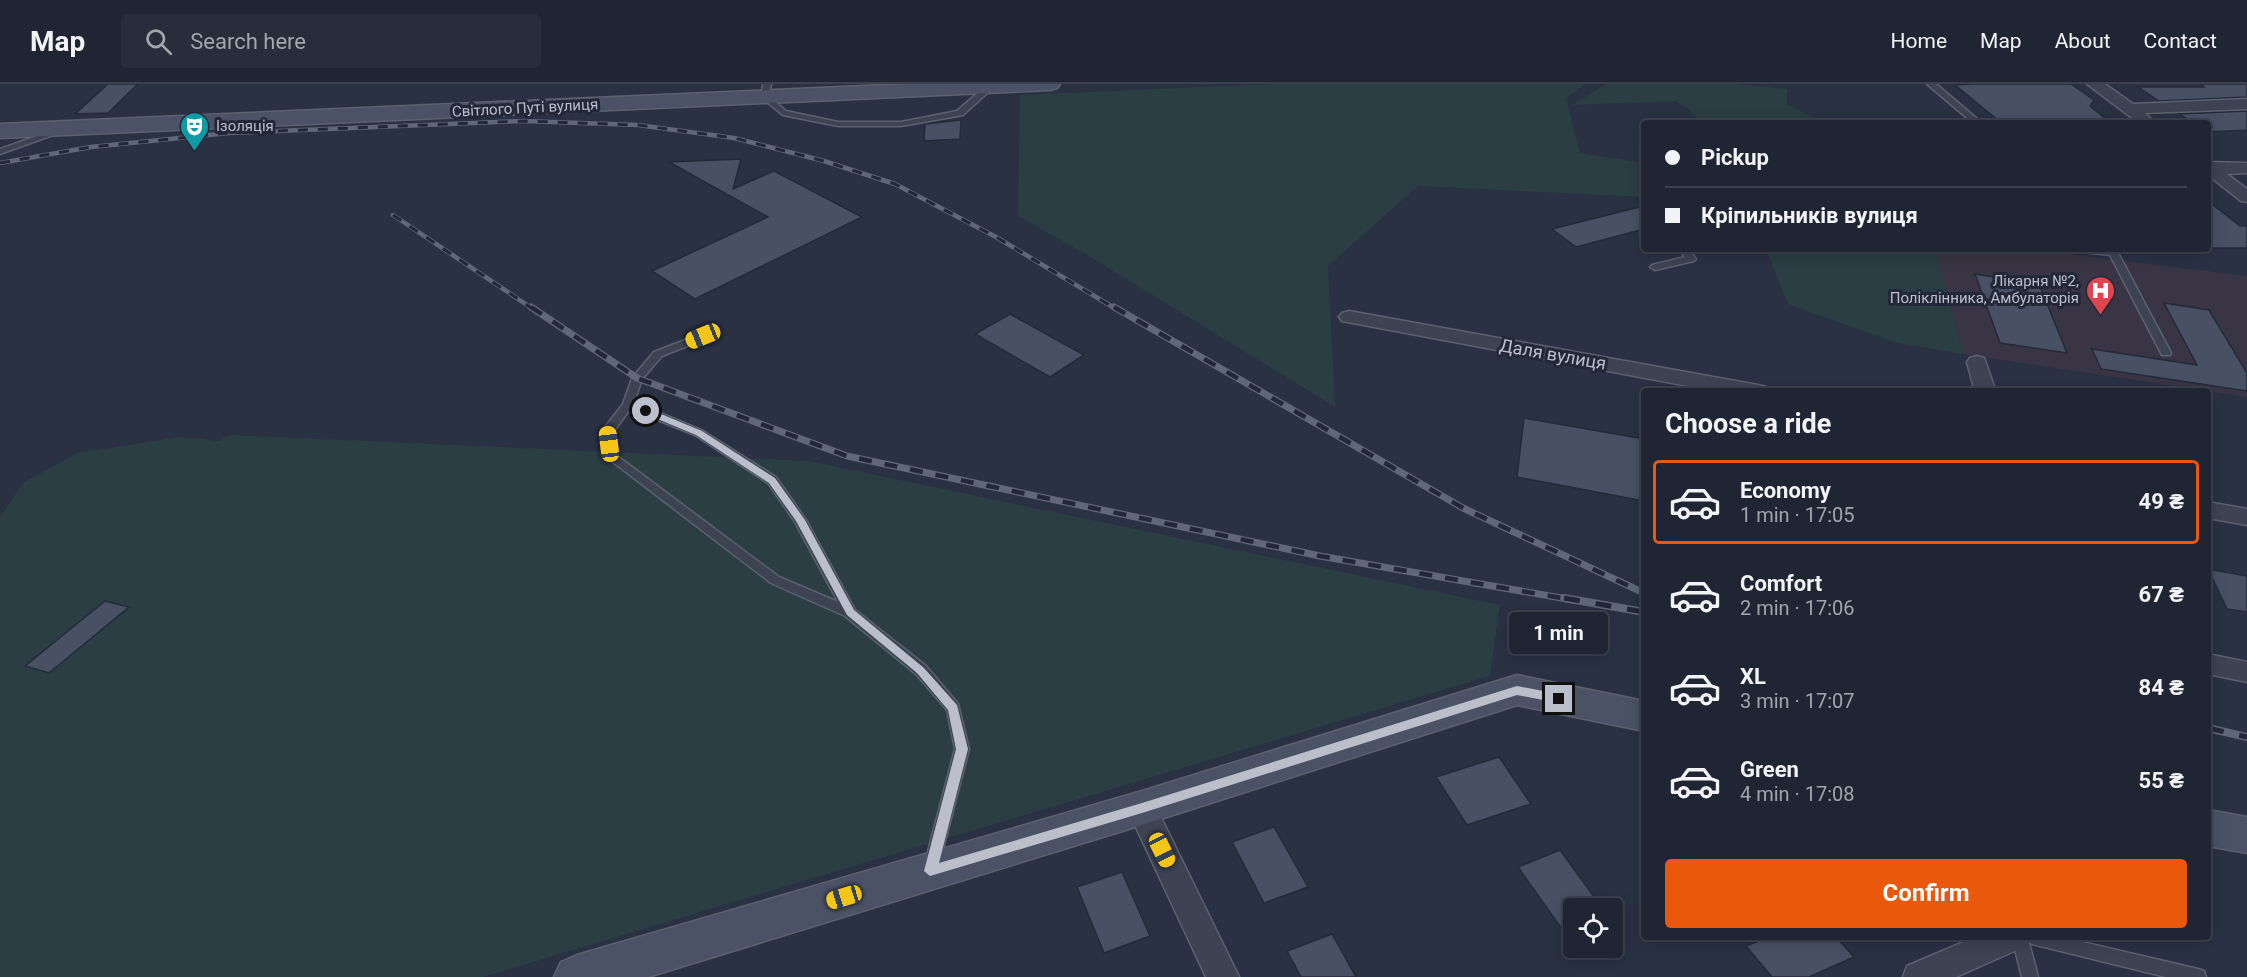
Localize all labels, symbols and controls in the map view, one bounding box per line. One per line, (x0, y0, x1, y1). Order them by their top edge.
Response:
search box (121, 14, 541, 68)
text: Map (30, 25, 85, 58)
icon: search (142, 25, 175, 58)
text: Search here (190, 29, 306, 54)
text: Home (1891, 29, 1947, 53)
text: Map (1980, 29, 2022, 53)
text: About (2055, 29, 2111, 53)
text: Contact (2144, 29, 2217, 53)
street label: Світлого Путі вулиця (451, 95, 599, 121)
theatre icon: Ізоляція (179, 110, 211, 152)
place label: Ізоляція (216, 117, 274, 135)
text: Pickup (1701, 145, 1769, 170)
text: Кріпильників вулиця (1701, 203, 1918, 228)
place label: Лікарня №2, Поліклінника, Амбулаторія (1890, 272, 2079, 307)
hospital icon: Лікарня №2, Поліклінника, Амбулаторія (2084, 274, 2116, 316)
car (683, 321, 723, 351)
street label: Даля вулиця (1498, 334, 1608, 374)
route start (632, 397, 659, 424)
text: Choose a ride (1665, 408, 1831, 440)
car (598, 425, 620, 463)
icon: car (1668, 475, 1722, 529)
text: Economy (1740, 478, 1831, 503)
text: 49 ₴ (2139, 489, 2184, 514)
text: 1 min · 17:05 (1740, 503, 1855, 527)
icon: car (1668, 568, 1722, 622)
text: Comfort (1740, 571, 1822, 596)
text: 67 ₴ (2139, 582, 2184, 607)
text: 2 min · 17:06 (1740, 596, 1855, 620)
callout: 1 min (1510, 612, 1608, 654)
text: 1 min (1533, 621, 1584, 645)
icon: car (1668, 661, 1722, 715)
text: XL (1740, 664, 1766, 689)
text: 84 ₴ (2139, 675, 2184, 700)
route end (1545, 685, 1572, 712)
text: 3 min · 17:07 (1740, 689, 1855, 713)
icon: car (1668, 754, 1722, 808)
text: Green (1740, 757, 1799, 782)
text: 55 ₴ (2139, 768, 2184, 793)
text: 4 min · 17:08 (1740, 782, 1855, 806)
car (1146, 830, 1178, 870)
button: Confirm (1665, 859, 2187, 928)
car (824, 883, 864, 911)
map controls (1563, 898, 1623, 958)
button: locate (1563, 898, 1623, 958)

